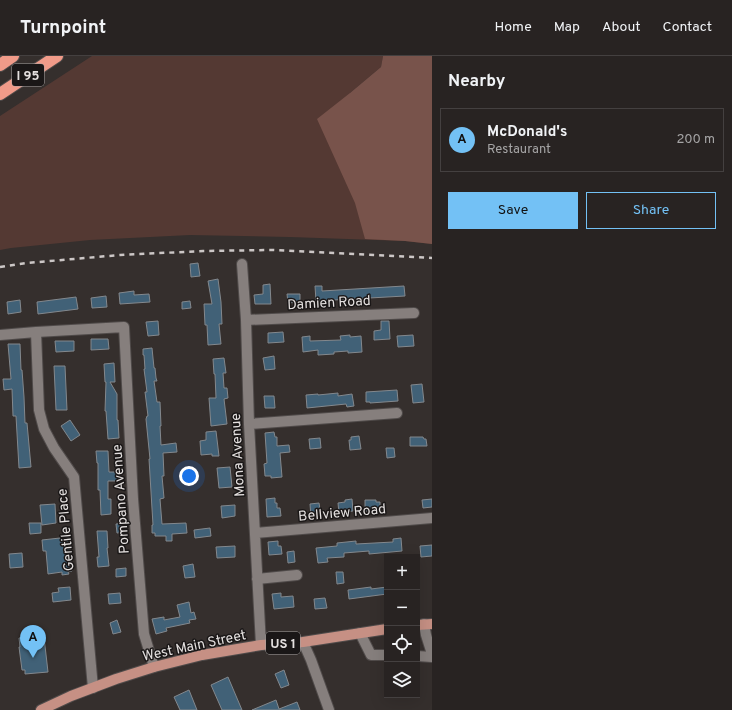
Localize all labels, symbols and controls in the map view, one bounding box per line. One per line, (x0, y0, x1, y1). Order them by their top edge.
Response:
text: Turnpoint (20, 16, 106, 40)
text: Home (495, 19, 532, 36)
text: Map (554, 19, 580, 36)
text: About (602, 19, 641, 36)
text: Contact (663, 19, 712, 36)
road number: I 95 (12, 64, 44, 86)
text: Nearby (448, 71, 505, 93)
text: McDonald's (487, 123, 567, 142)
text: A (457, 132, 467, 148)
text: 200 m (676, 132, 715, 148)
text: Restaurant (487, 142, 551, 158)
button: Save (448, 192, 578, 229)
button: Share (586, 192, 716, 229)
street label: Damien Road (287, 293, 371, 314)
street label: Mona Avenue (228, 413, 249, 497)
street label: Pompano Avenue (109, 444, 134, 554)
your location (179, 466, 199, 486)
street label: Gentile Place (54, 488, 79, 572)
street label: Bellview Road (298, 501, 387, 526)
map controls (384, 554, 420, 698)
button: + (384, 554, 420, 590)
button: − (384, 590, 420, 626)
pin: A (20, 625, 46, 658)
button: locate (384, 626, 420, 662)
street label: West Main Street (141, 627, 248, 666)
road number: US 1 (266, 632, 300, 654)
button: layers (384, 662, 420, 698)

